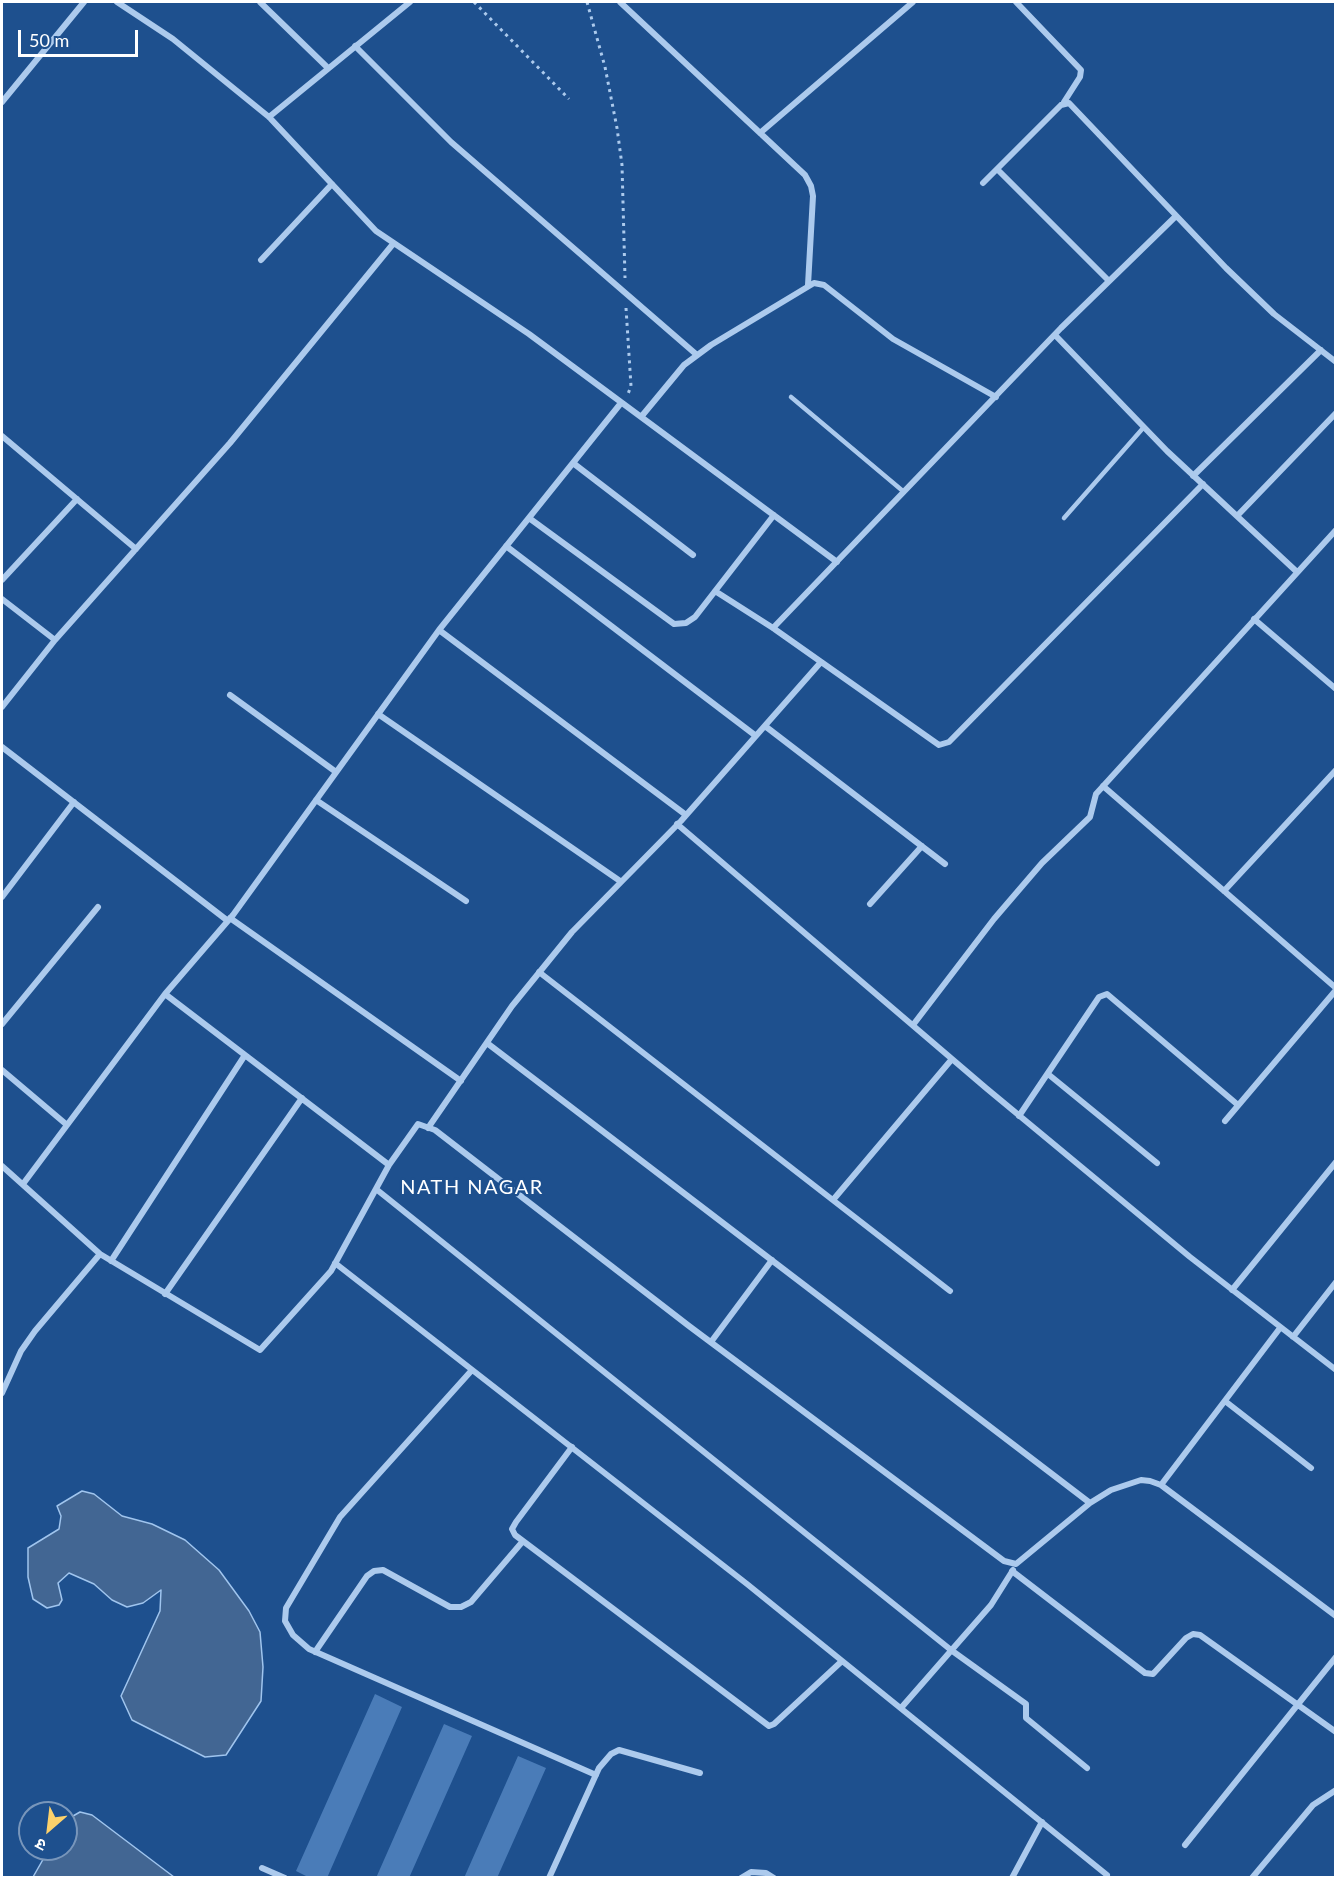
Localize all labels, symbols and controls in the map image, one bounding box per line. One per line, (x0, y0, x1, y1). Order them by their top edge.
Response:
scale bar (21, 18, 141, 56)
text: 50 m (29, 29, 69, 51)
district label: NATH NAGAR (400, 1176, 544, 1200)
north arrow (18, 1801, 78, 1861)
text: उ (32, 1835, 49, 1856)

